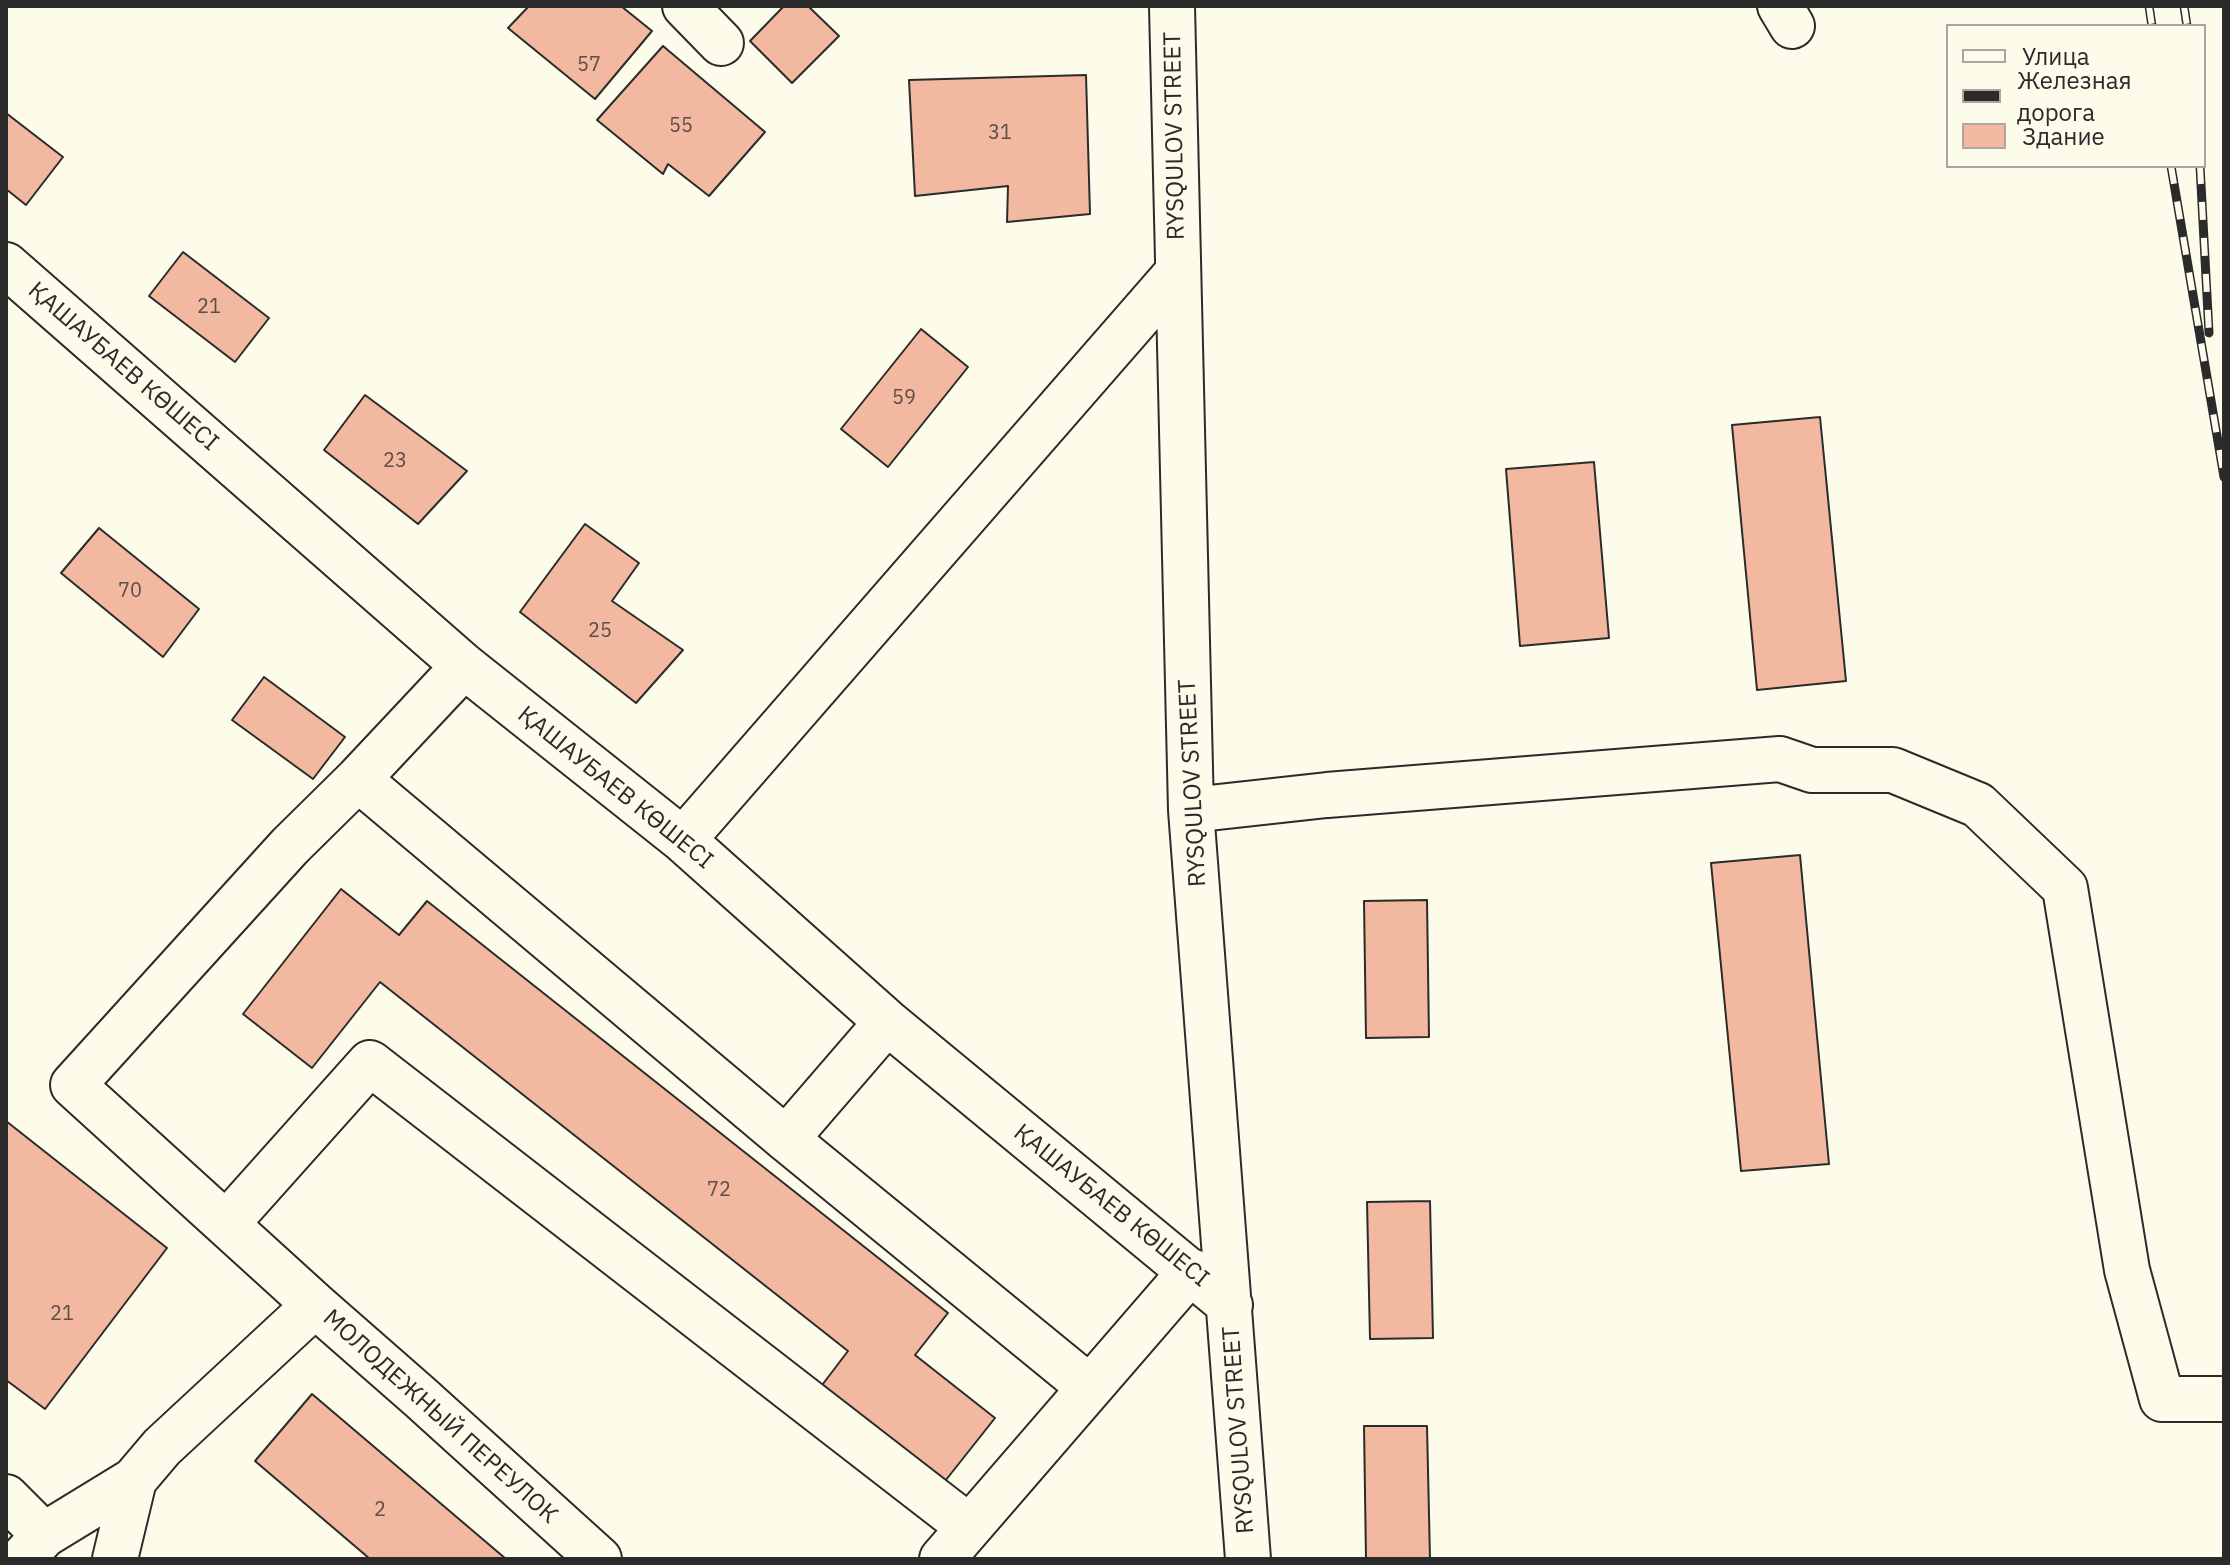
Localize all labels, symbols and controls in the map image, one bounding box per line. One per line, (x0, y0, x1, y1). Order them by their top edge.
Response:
legend (1946, 24, 2206, 168)
street label: RYSQULOV STREET (1159, 32, 1191, 240)
text: Улица (2022, 40, 2090, 72)
house number: 57 (577, 53, 601, 77)
text: Железная дорога (2017, 64, 2132, 128)
house number: 55 (669, 114, 693, 138)
text: Здание (2022, 120, 2105, 152)
house number: 31 (988, 121, 1012, 145)
street label: ҚАШАУБАЕВ КӨШЕСІ (22, 277, 224, 457)
house number: 21 (197, 295, 221, 319)
house number: 59 (892, 386, 916, 410)
house number: 23 (383, 449, 407, 473)
house number: 70 (118, 579, 142, 603)
house number: 25 (588, 619, 612, 643)
street label: RYSQULOV STREET (1173, 678, 1213, 888)
street label: ҚАШАУБАЕВ КӨШЕСІ (512, 700, 718, 876)
street label: ҚАШАУБАЕВ КӨШЕСІ (1008, 1118, 1214, 1294)
house number: 72 (707, 1178, 731, 1202)
house number: 21 (50, 1302, 74, 1326)
street label: МОЛОДЕЖНЫЙ ПЕРЕУЛОК (317, 1304, 563, 1530)
street label: RYSQULOV STREET (1217, 1325, 1261, 1535)
house number: 2 (374, 1498, 386, 1522)

